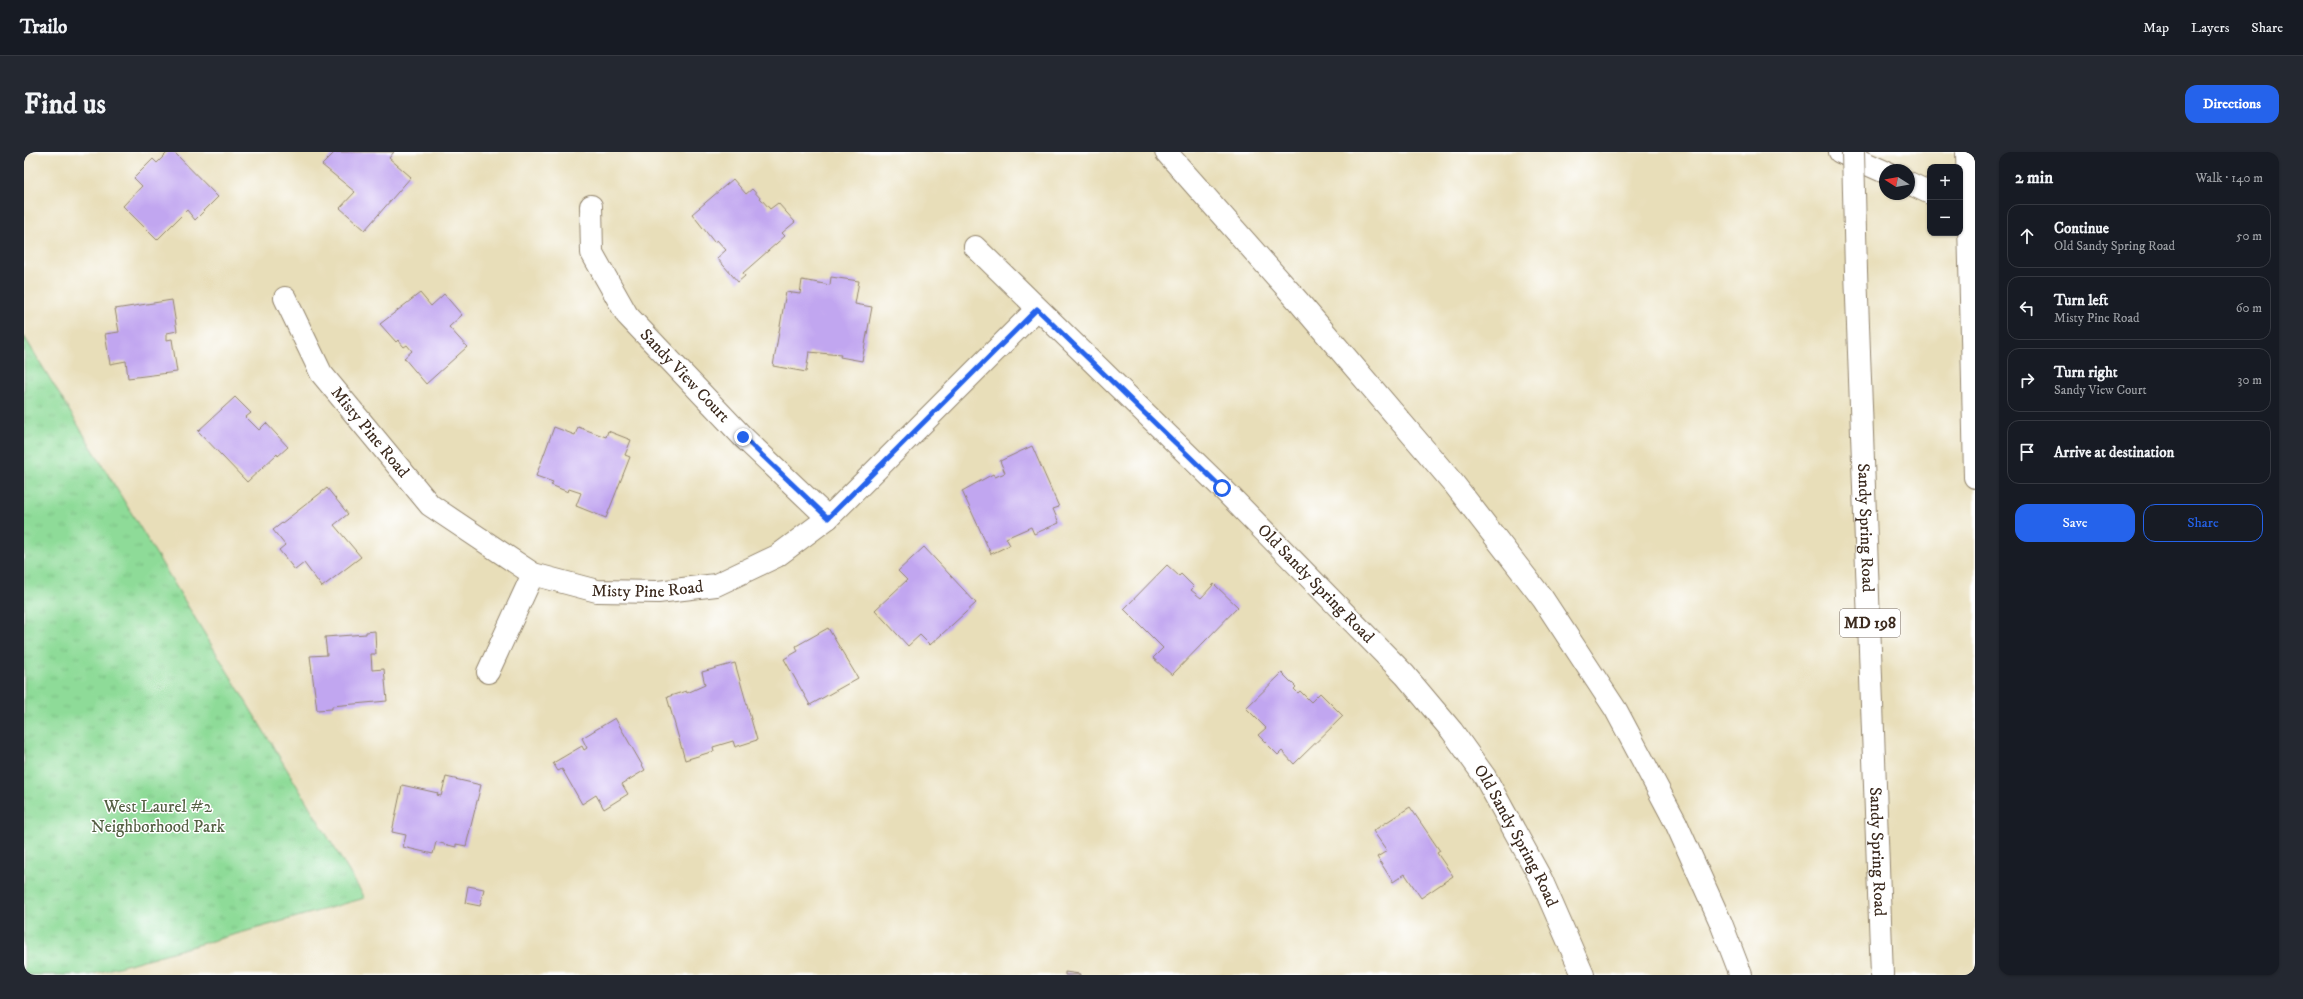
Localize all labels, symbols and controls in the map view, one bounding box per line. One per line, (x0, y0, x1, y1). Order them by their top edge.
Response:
text: Trailo (20, 16, 67, 39)
text: Map (2143, 19, 2169, 37)
text: Layers (2191, 19, 2229, 37)
text: Share (2251, 19, 2283, 37)
button: Directions (2185, 85, 2279, 123)
text: Find us (24, 87, 106, 122)
north arrow (1879, 164, 1915, 200)
map controls (1927, 164, 1963, 236)
button: + (1927, 164, 1963, 200)
text: 2 min (2015, 167, 2053, 189)
text: Walk · 140 m (2195, 170, 2263, 186)
button: − (1927, 200, 1963, 236)
text: Continue (2054, 219, 2109, 238)
icon: ahead (2016, 225, 2038, 247)
text: 50 m (2236, 228, 2262, 244)
text: Old Sandy Spring Road (2054, 238, 2175, 254)
text: Turn left (2054, 291, 2108, 310)
icon: left (2016, 297, 2038, 319)
text: 60 m (2236, 300, 2262, 316)
text: Misty Pine Road (2054, 310, 2139, 326)
street label: Sandy View Court (635, 324, 735, 428)
text: Turn right (2054, 363, 2117, 382)
icon: right (2016, 369, 2038, 391)
text: 30 m (2238, 372, 2262, 388)
street label: Misty Pine Road (326, 382, 414, 483)
text: Sandy View Court (2054, 382, 2147, 398)
route end (734, 428, 752, 446)
icon: arrive (2016, 441, 2038, 463)
text: Arrive at destination (2054, 443, 2174, 462)
street label: Sandy Spring Road (1852, 463, 1879, 593)
route start (1213, 479, 1231, 497)
button: Save (2015, 504, 2135, 542)
button: Share (2143, 504, 2263, 542)
street label: Old Sandy Spring Road (1252, 519, 1379, 648)
street label: Misty Pine Road (591, 576, 705, 603)
road number: MD 198 (1840, 609, 1900, 637)
street label: Old Sandy Spring Road (1469, 760, 1563, 911)
street label: Sandy Spring Road (1864, 787, 1891, 917)
park label: West Laurel #2 Neighborhood Park (91, 796, 226, 838)

